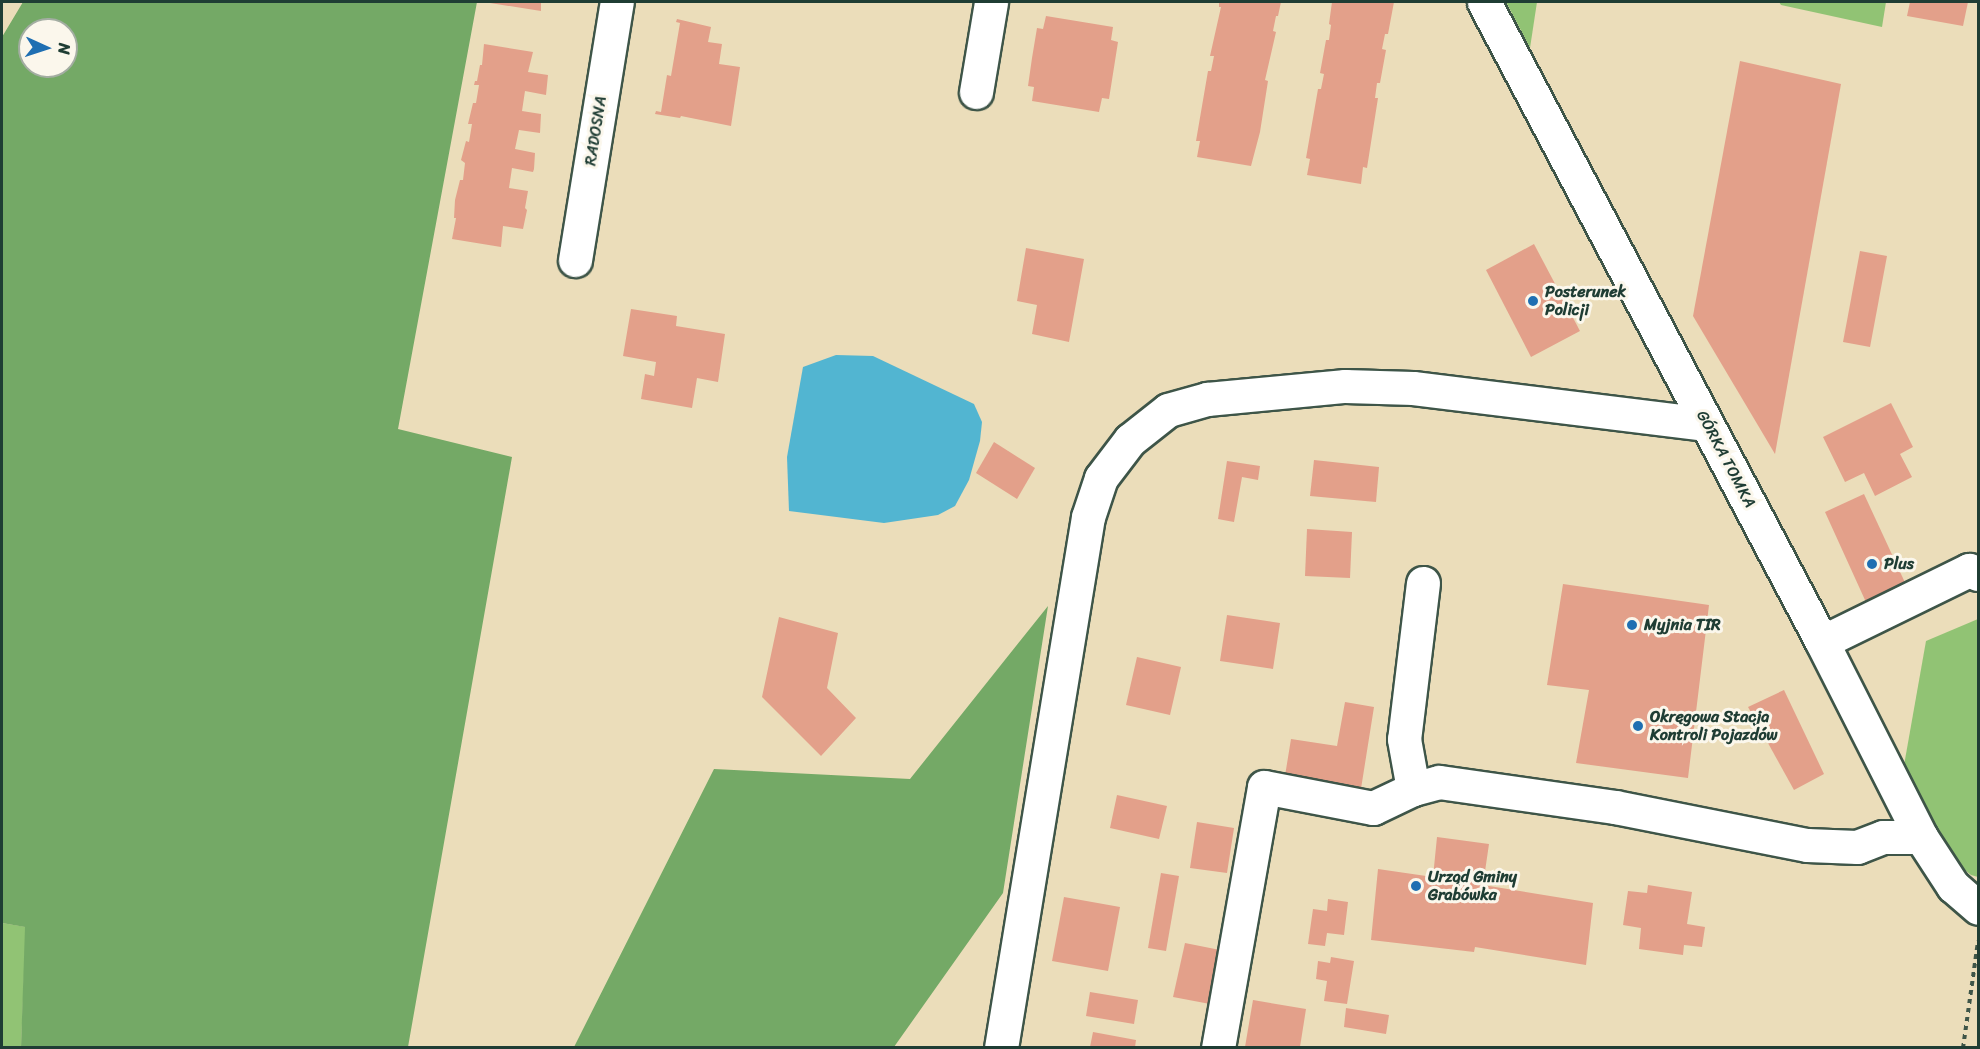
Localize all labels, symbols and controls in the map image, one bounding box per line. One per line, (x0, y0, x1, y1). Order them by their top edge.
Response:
north arrow (18, 18, 78, 78)
text: N (50, 43, 79, 55)
street label: RADOSNA (581, 95, 611, 167)
place label: Posterunek Policji (1545, 282, 1626, 320)
marker: Posterunek Policji (1526, 294, 1540, 308)
street label: GÓRKA TOMKA (1692, 407, 1760, 511)
place label: Plus (1884, 554, 1914, 574)
marker: Plus (1865, 557, 1879, 571)
place label: Myjnia TIR (1644, 615, 1721, 635)
marker: Myjnia TIR (1625, 618, 1639, 632)
place label: Okręgowa Stacja Kontroli Pojazdów (1650, 707, 1778, 745)
marker: Okręgowa Stacja Kontroli Pojazdów (1631, 719, 1645, 733)
place label: Urząd Gminy Grabówka (1428, 867, 1517, 905)
marker: Urząd Gminy Grabówka (1409, 879, 1423, 893)

